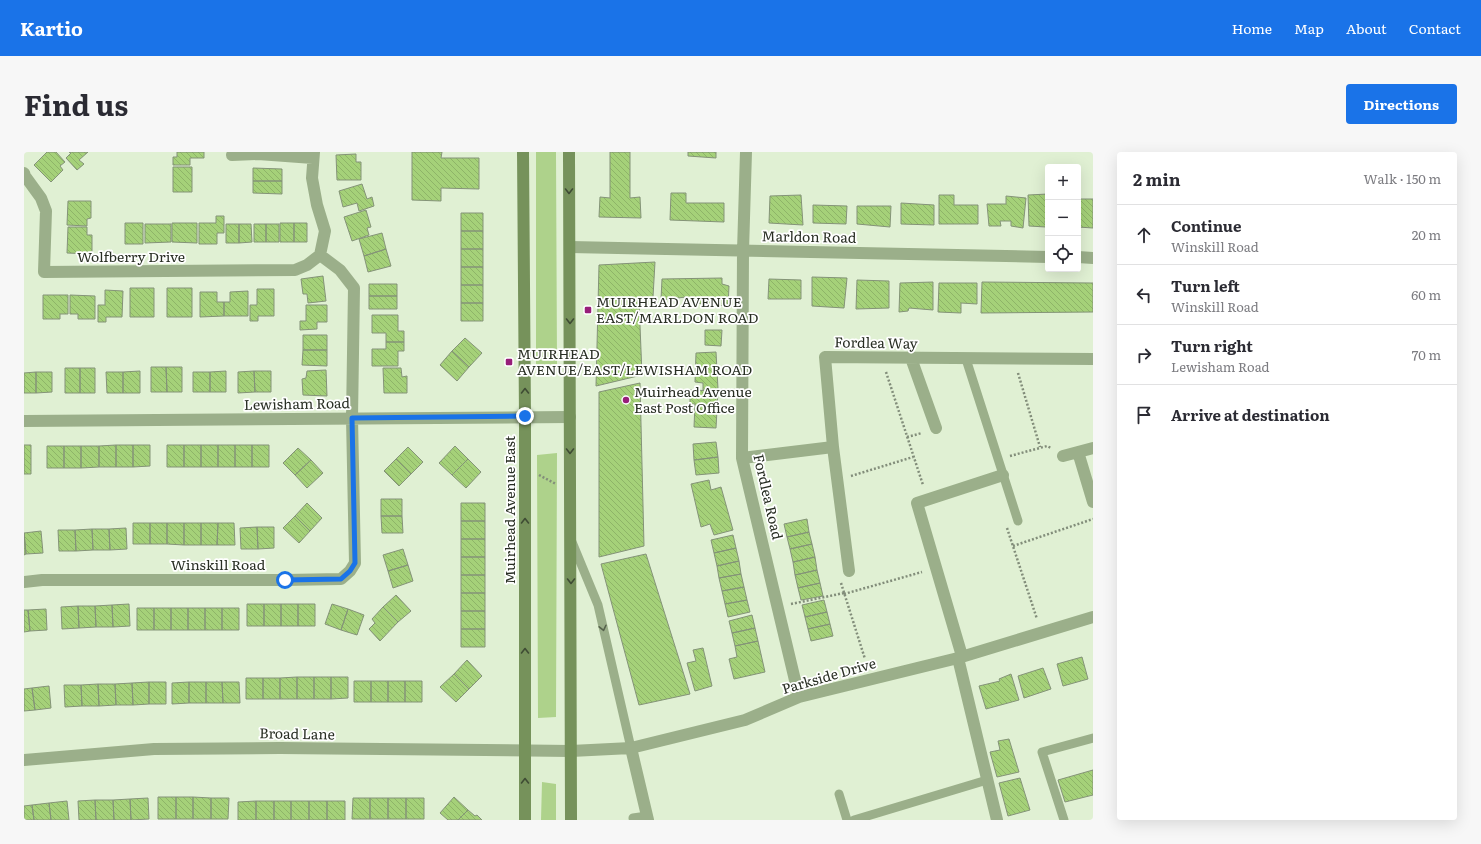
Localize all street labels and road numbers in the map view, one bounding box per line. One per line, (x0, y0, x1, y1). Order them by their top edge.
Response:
street label: Marldon Road (762, 225, 857, 247)
street label: Wolfberry Drive (77, 246, 185, 266)
street label: Fordlea Way (834, 331, 919, 353)
street label: Lewisham Road (244, 392, 351, 414)
street label: Muirhead Avenue East (499, 435, 519, 584)
street label: Fordlea Road (749, 452, 789, 542)
street label: Winskill Road (171, 554, 266, 574)
street label: Parkside Drive (779, 652, 878, 698)
street label: Broad Lane (259, 722, 335, 744)

